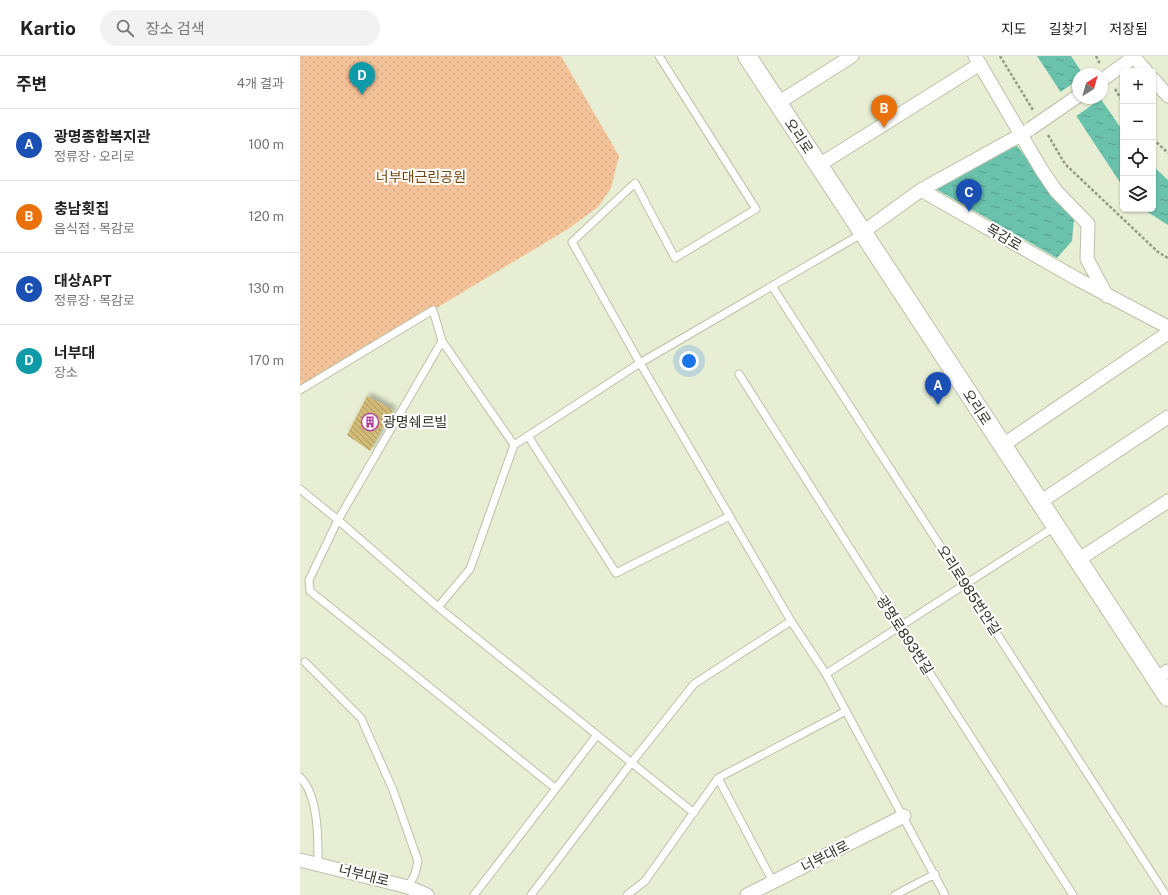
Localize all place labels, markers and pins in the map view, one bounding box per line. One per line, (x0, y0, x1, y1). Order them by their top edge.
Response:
pin: D (349, 62, 375, 95)
pin: B (871, 95, 897, 128)
pin: C (956, 179, 982, 212)
pin: A (925, 372, 951, 405)
building icon: 광명쉐르빌 (360, 412, 380, 432)
place label: 광명쉐르빌 (383, 414, 447, 430)

